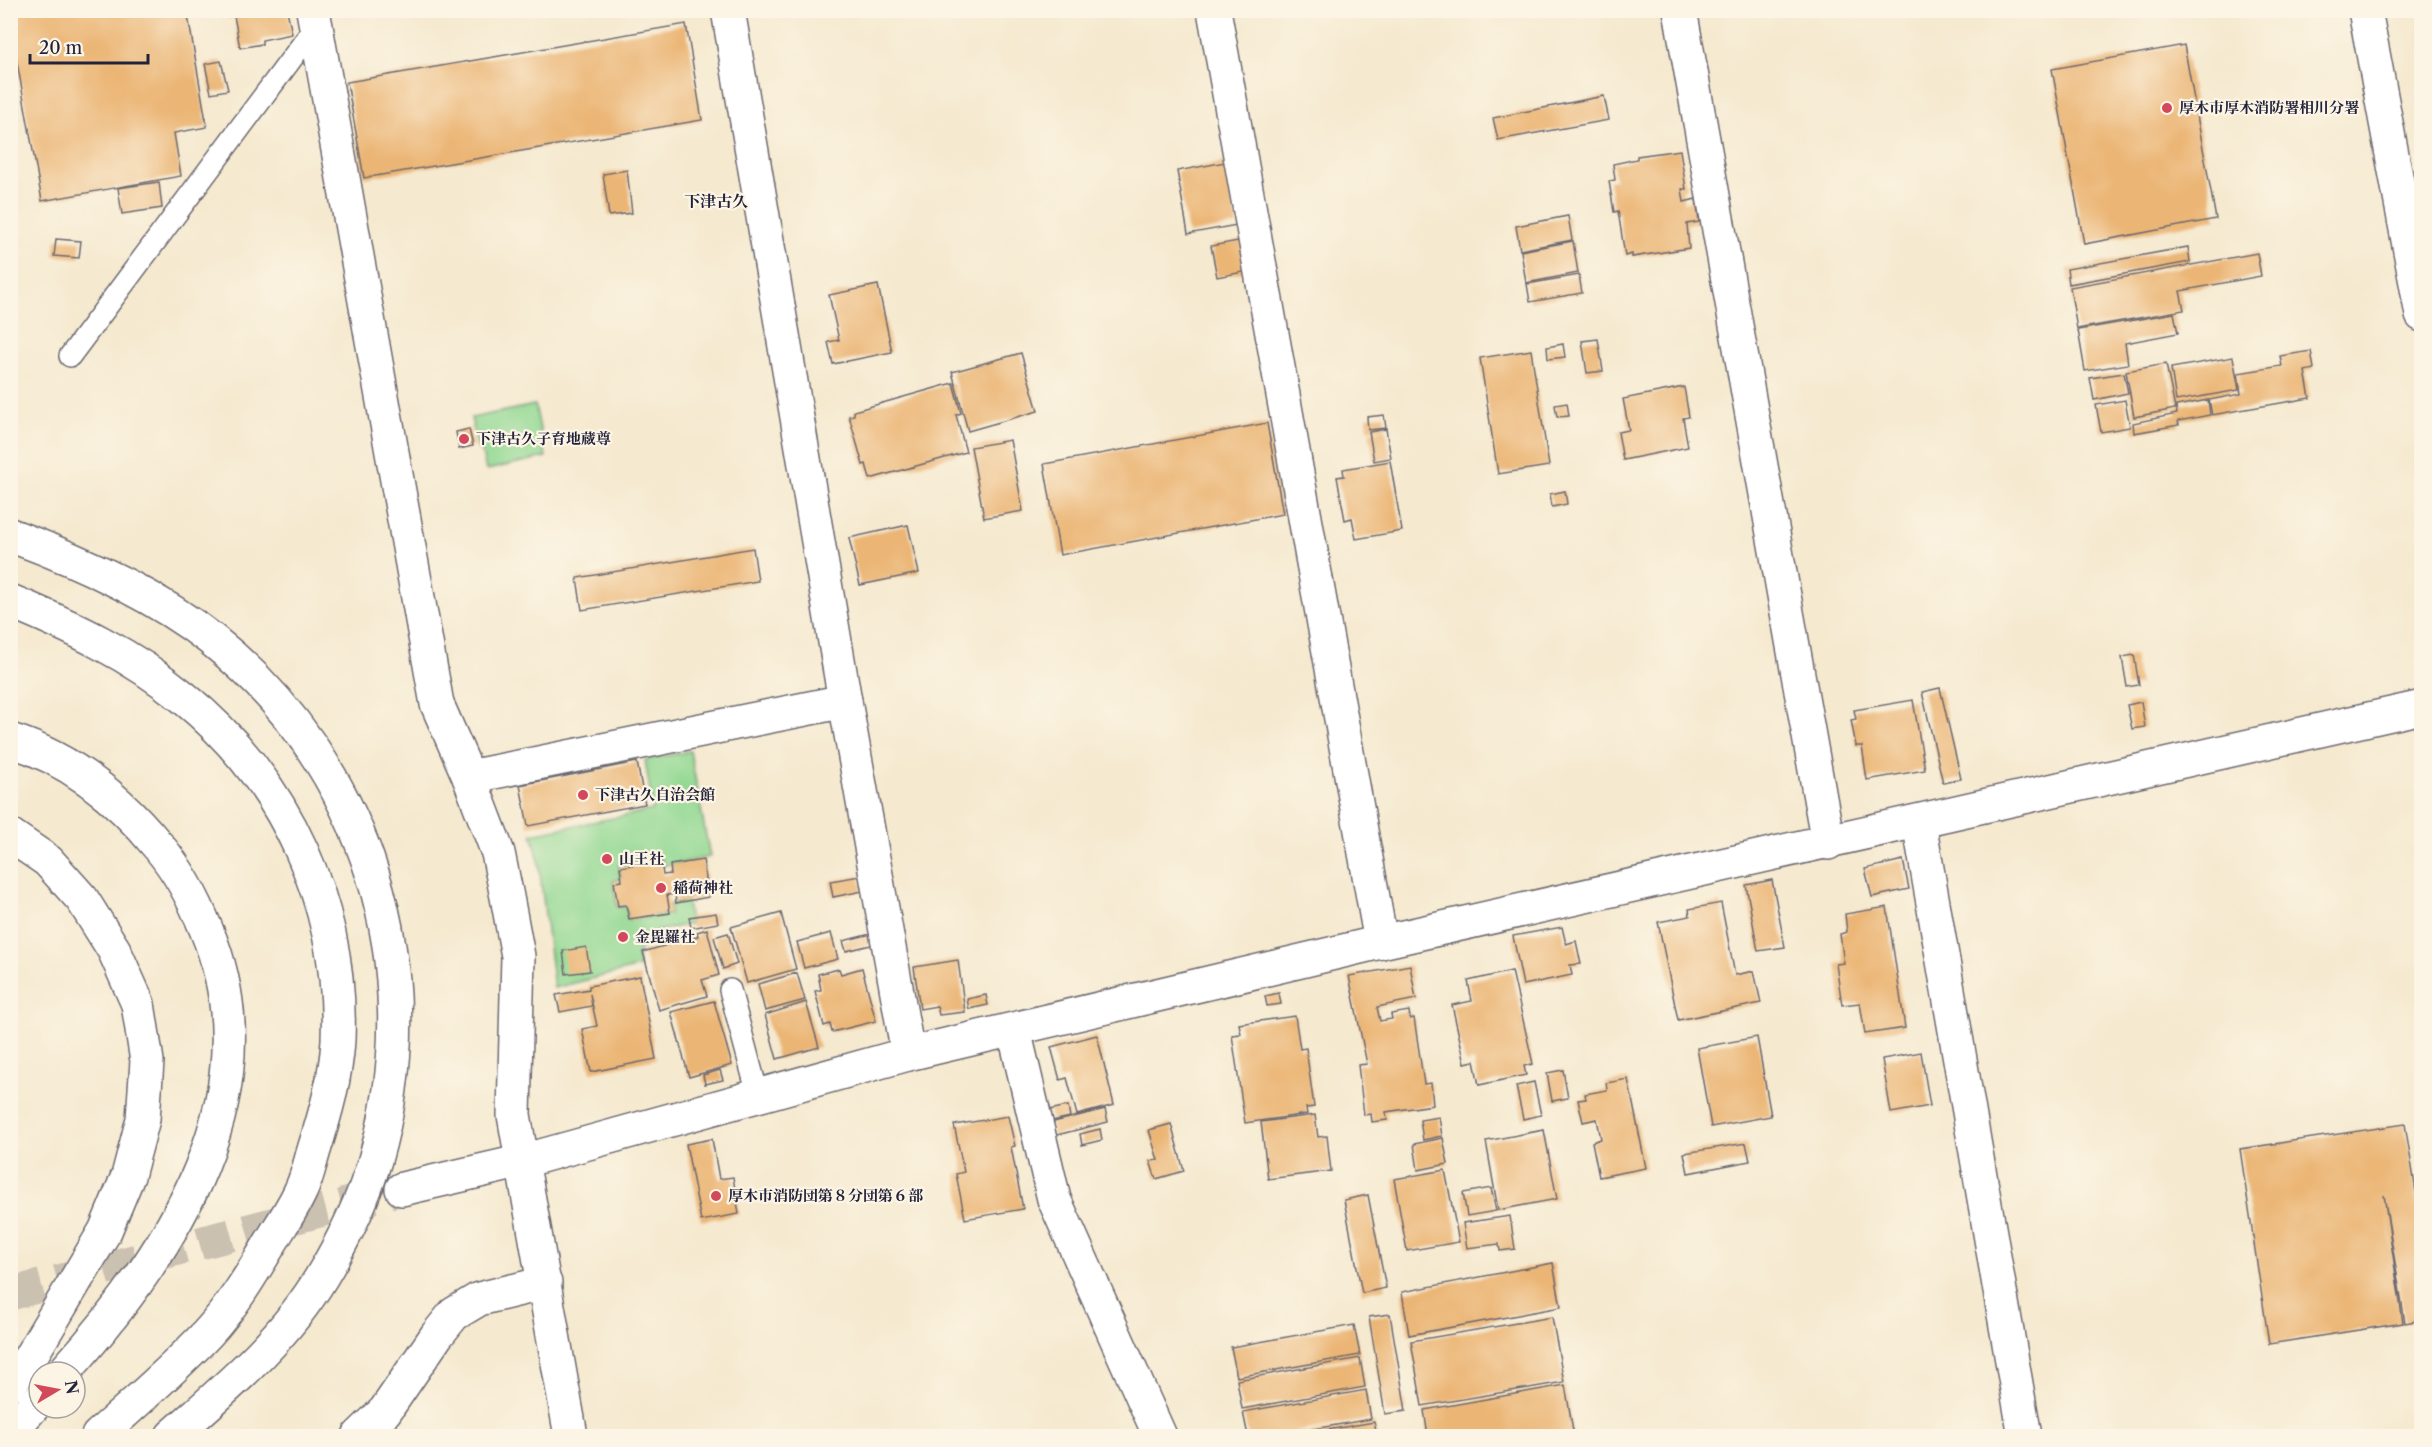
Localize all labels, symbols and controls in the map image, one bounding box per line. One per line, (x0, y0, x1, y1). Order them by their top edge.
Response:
scale bar (30, 27, 148, 65)
text: 20 m (39, 37, 83, 59)
place label: 厚木市厚木消防署相川分署 (2179, 98, 2359, 117)
marker: 厚木市厚木消防署相川分署 (2160, 101, 2174, 115)
district label: 下津古久 (684, 191, 748, 211)
place label: 下津古久子育地蔵尊 (476, 429, 611, 448)
marker: 下津古久子育地蔵尊 (457, 432, 471, 446)
place label: 下津古久自治会館 (595, 785, 715, 804)
marker: 下津古久自治会館 (576, 788, 590, 802)
place label: 山王社 (619, 849, 664, 868)
marker: 山王社 (600, 852, 614, 866)
place label: 稲荷神社 (673, 878, 733, 897)
marker: 稲荷神社 (654, 881, 668, 895)
place label: 金毘羅社 (635, 927, 695, 946)
marker: 金毘羅社 (616, 930, 630, 944)
place label: 厚木市消防団第８分団第６部 (728, 1186, 924, 1205)
marker: 厚木市消防団第８分団第６部 (709, 1189, 723, 1203)
north arrow (27, 1360, 87, 1420)
text: N (61, 1379, 83, 1396)

